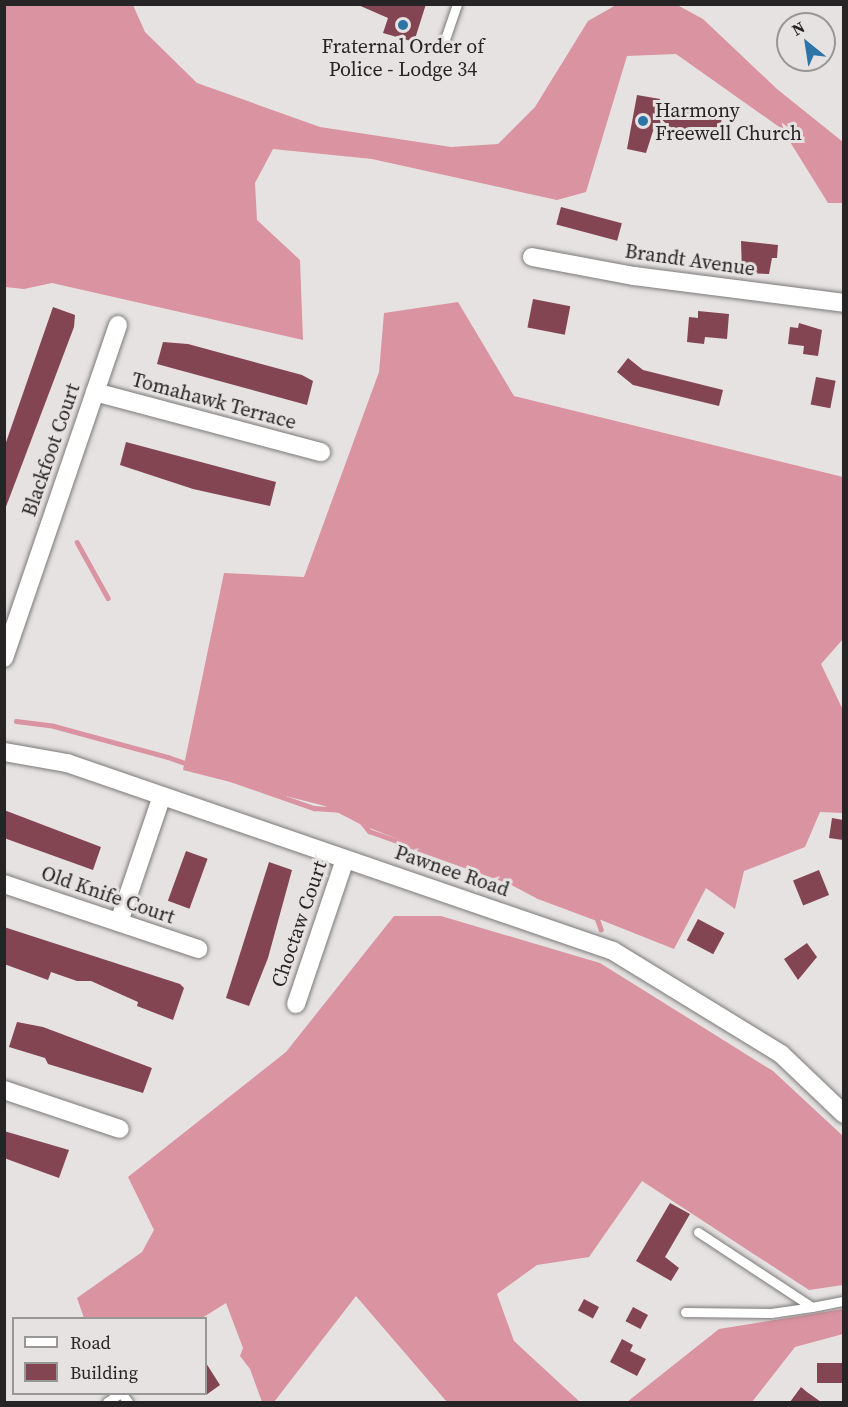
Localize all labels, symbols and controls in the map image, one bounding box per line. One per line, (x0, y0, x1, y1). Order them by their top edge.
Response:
north arrow (776, 12, 836, 72)
text: N (787, 16, 809, 41)
marker: Fraternal Order of Police - Lodge 34 (396, 18, 410, 32)
place label: Fraternal Order of Police - Lodge 34 (322, 35, 484, 82)
place label: Harmony Freewell Church (655, 98, 802, 145)
marker: Harmony Freewell Church (636, 114, 650, 128)
street label: Brandt Avenue (623, 239, 757, 281)
street label: Tomahawk Terrace (129, 367, 299, 435)
street label: Blackfoot Court (17, 380, 85, 520)
street label: Pawnee Road (392, 840, 512, 902)
street label: Choctaw Court (266, 858, 332, 990)
street label: Old Knife Court (38, 861, 178, 929)
legend (12, 1317, 207, 1395)
text: Road (70, 1330, 111, 1355)
text: Building (70, 1360, 138, 1385)

